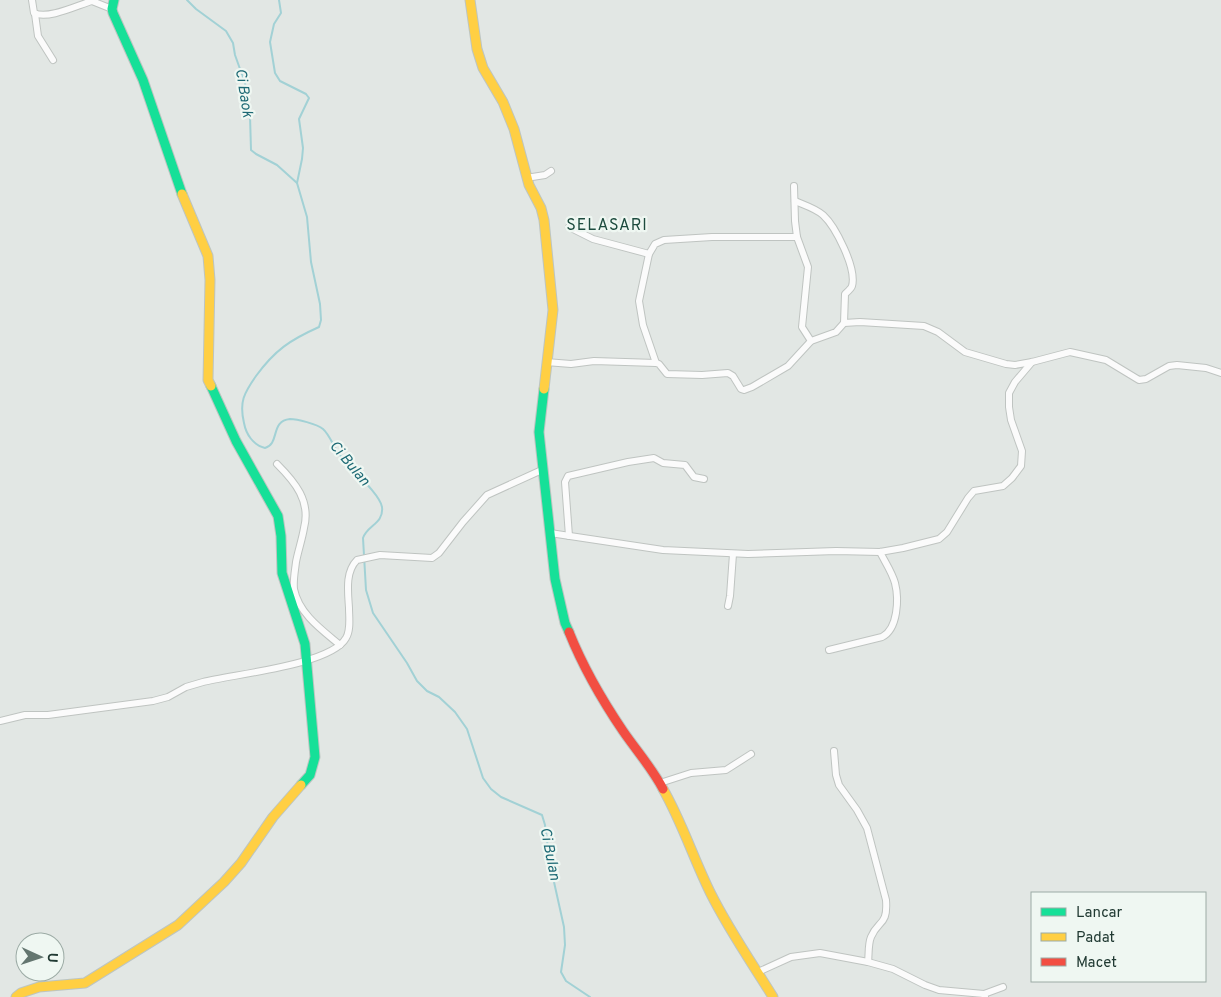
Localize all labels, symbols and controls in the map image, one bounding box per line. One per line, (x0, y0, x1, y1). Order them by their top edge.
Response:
water label: Ci Baok (230, 67, 256, 119)
district label: SELASARI (566, 216, 648, 236)
water label: Ci Bulan (324, 437, 374, 491)
water label: Ci Bulan (535, 826, 563, 882)
legend (1031, 892, 1206, 982)
text: Lancar (1076, 904, 1123, 923)
text: Padat (1076, 929, 1115, 948)
north arrow (15, 932, 65, 982)
text: U (43, 952, 60, 963)
text: Macet (1076, 954, 1117, 973)

